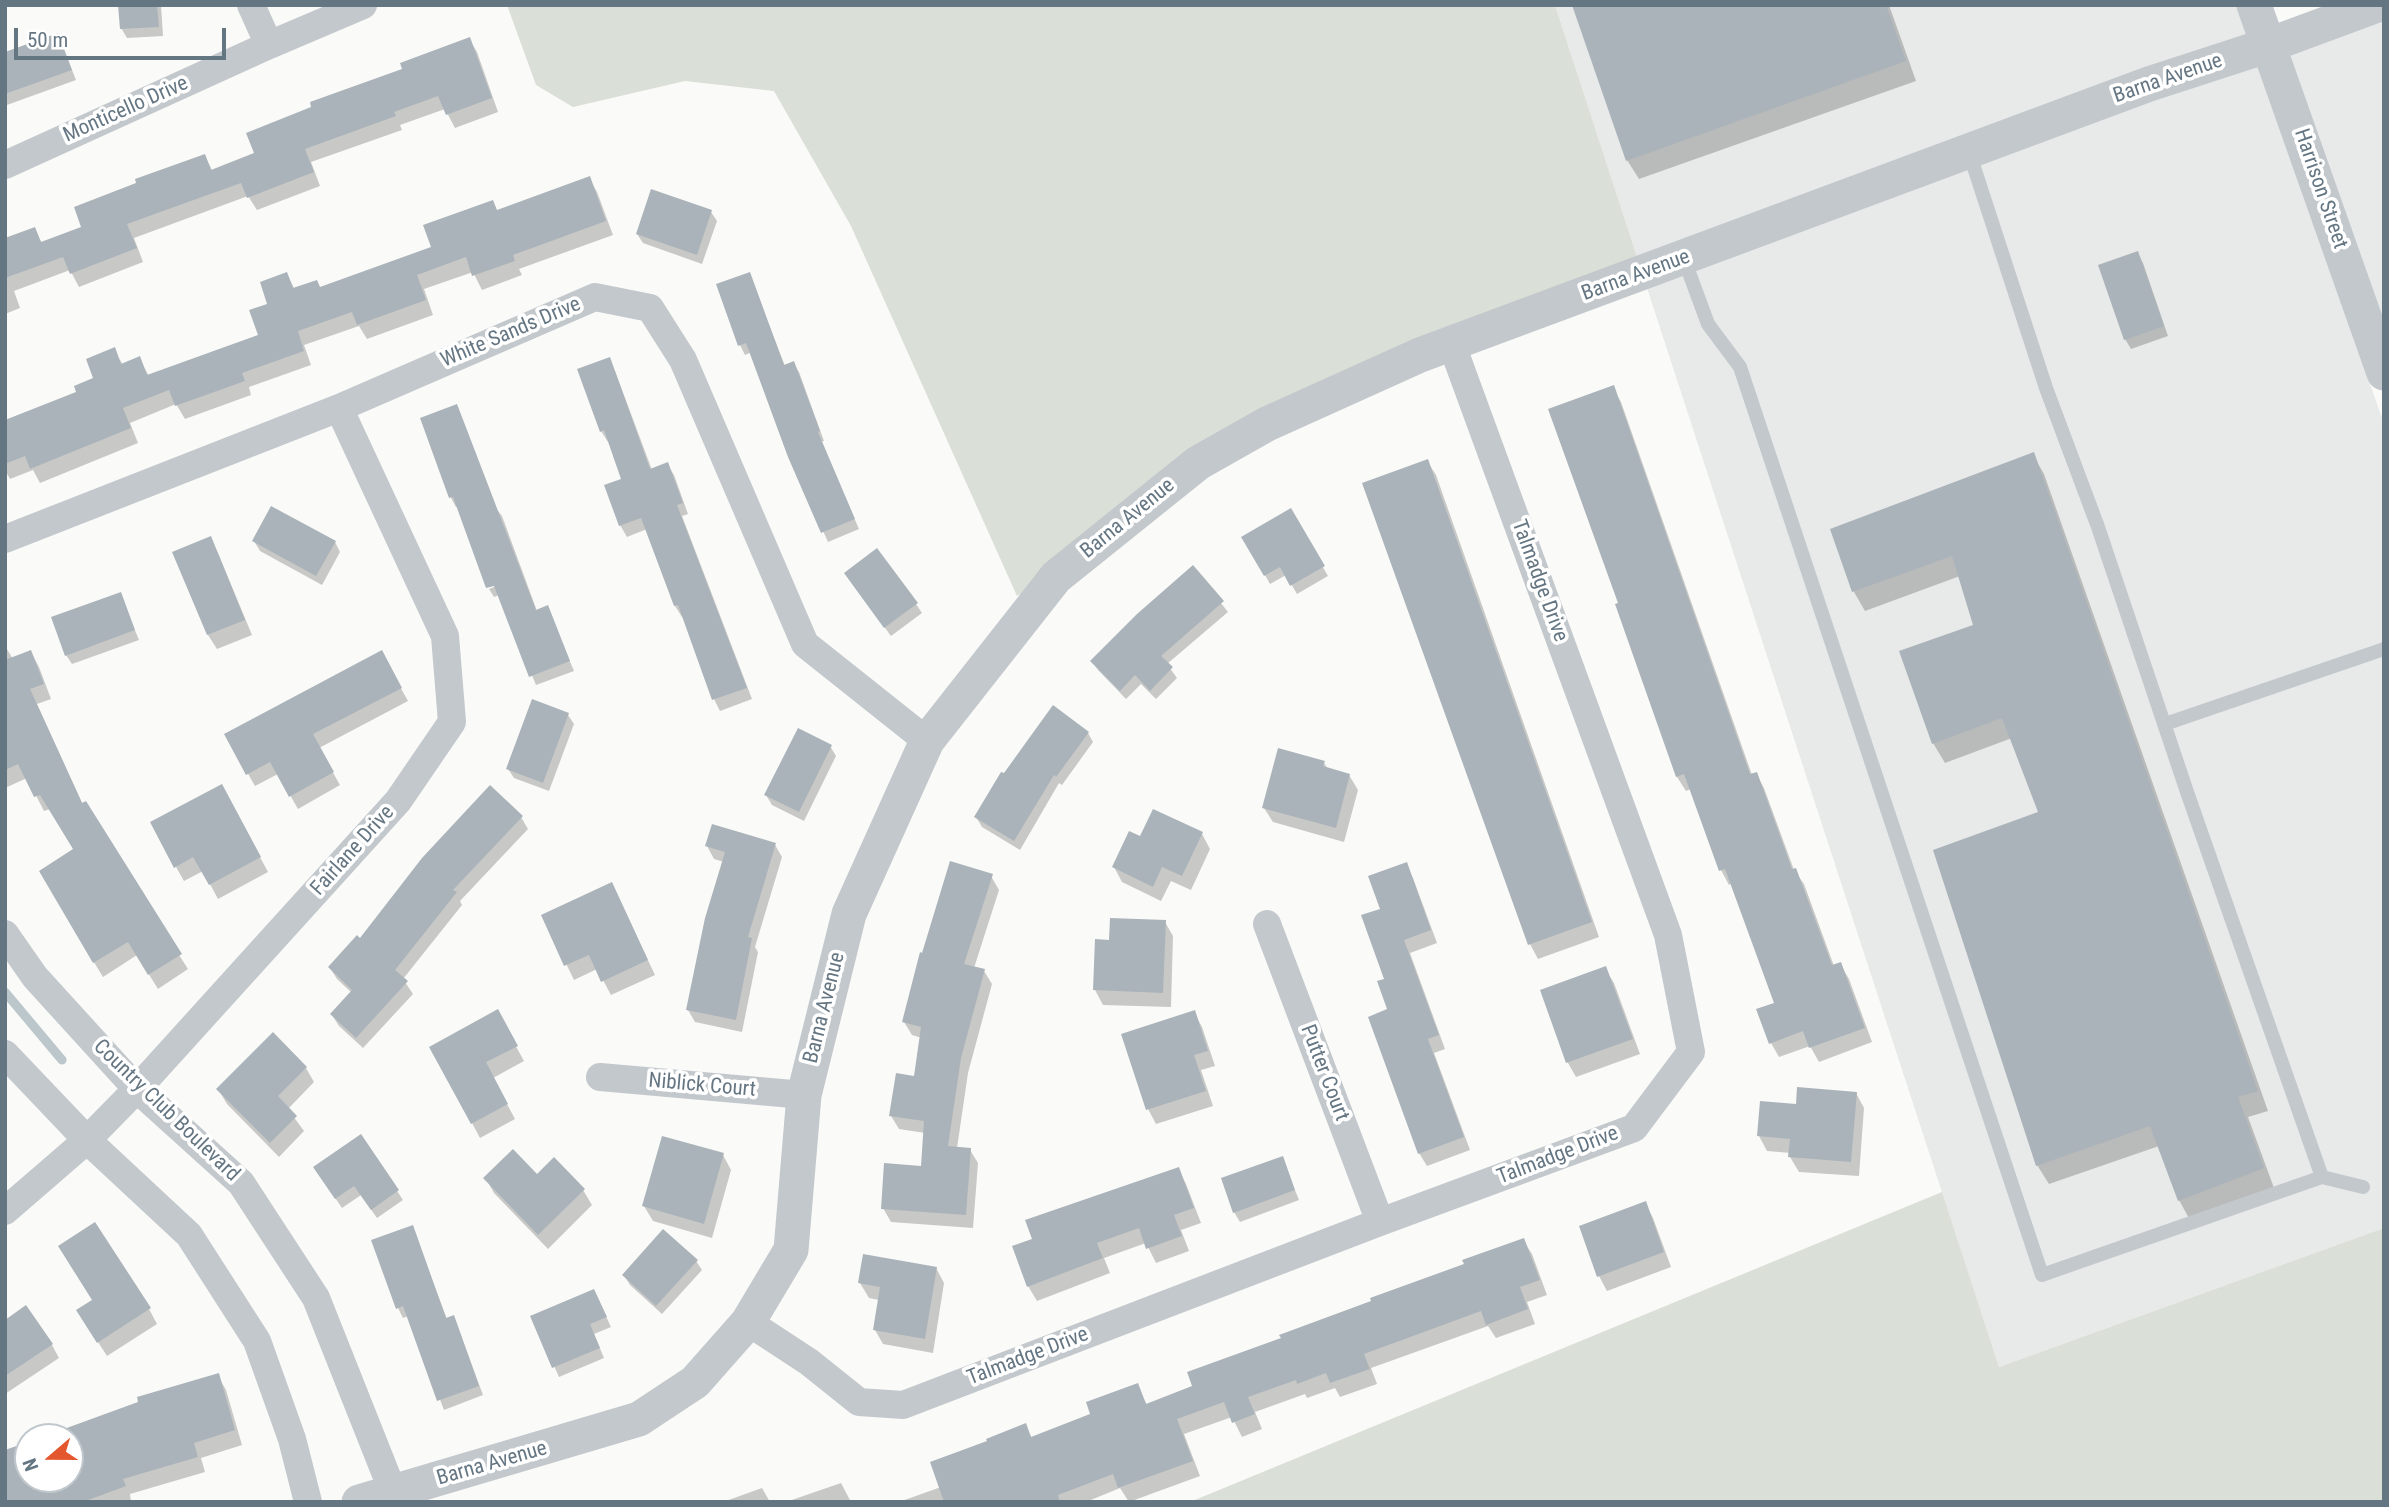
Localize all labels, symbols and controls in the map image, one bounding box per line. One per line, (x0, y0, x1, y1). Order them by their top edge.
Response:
scale bar (18, 14, 229, 58)
text: 50 m (27, 28, 68, 52)
street label: Barna Avenue (2110, 49, 2226, 109)
street label: Monticello Drive (60, 71, 192, 149)
street label: Harrison Street (2288, 126, 2352, 252)
street label: Barna Avenue (1578, 245, 1694, 307)
street label: White Sands Drive (437, 292, 585, 374)
street label: Barna Avenue (1076, 474, 1180, 564)
street label: Talmadge Drive (1505, 517, 1573, 645)
street label: Fairlane Drive (306, 801, 400, 901)
street label: Barna Avenue (799, 950, 851, 1066)
street label: Putter Court (1294, 1021, 1354, 1125)
street label: Country Club Boulevard (88, 1035, 244, 1187)
street label: Niblick Court (647, 1069, 757, 1103)
street label: Talmadge Drive (1494, 1121, 1622, 1191)
street label: Talmadge Drive (964, 1322, 1092, 1392)
north arrow (14, 1423, 84, 1493)
street label: Barna Avenue (434, 1436, 550, 1492)
text: N (18, 1455, 43, 1474)

